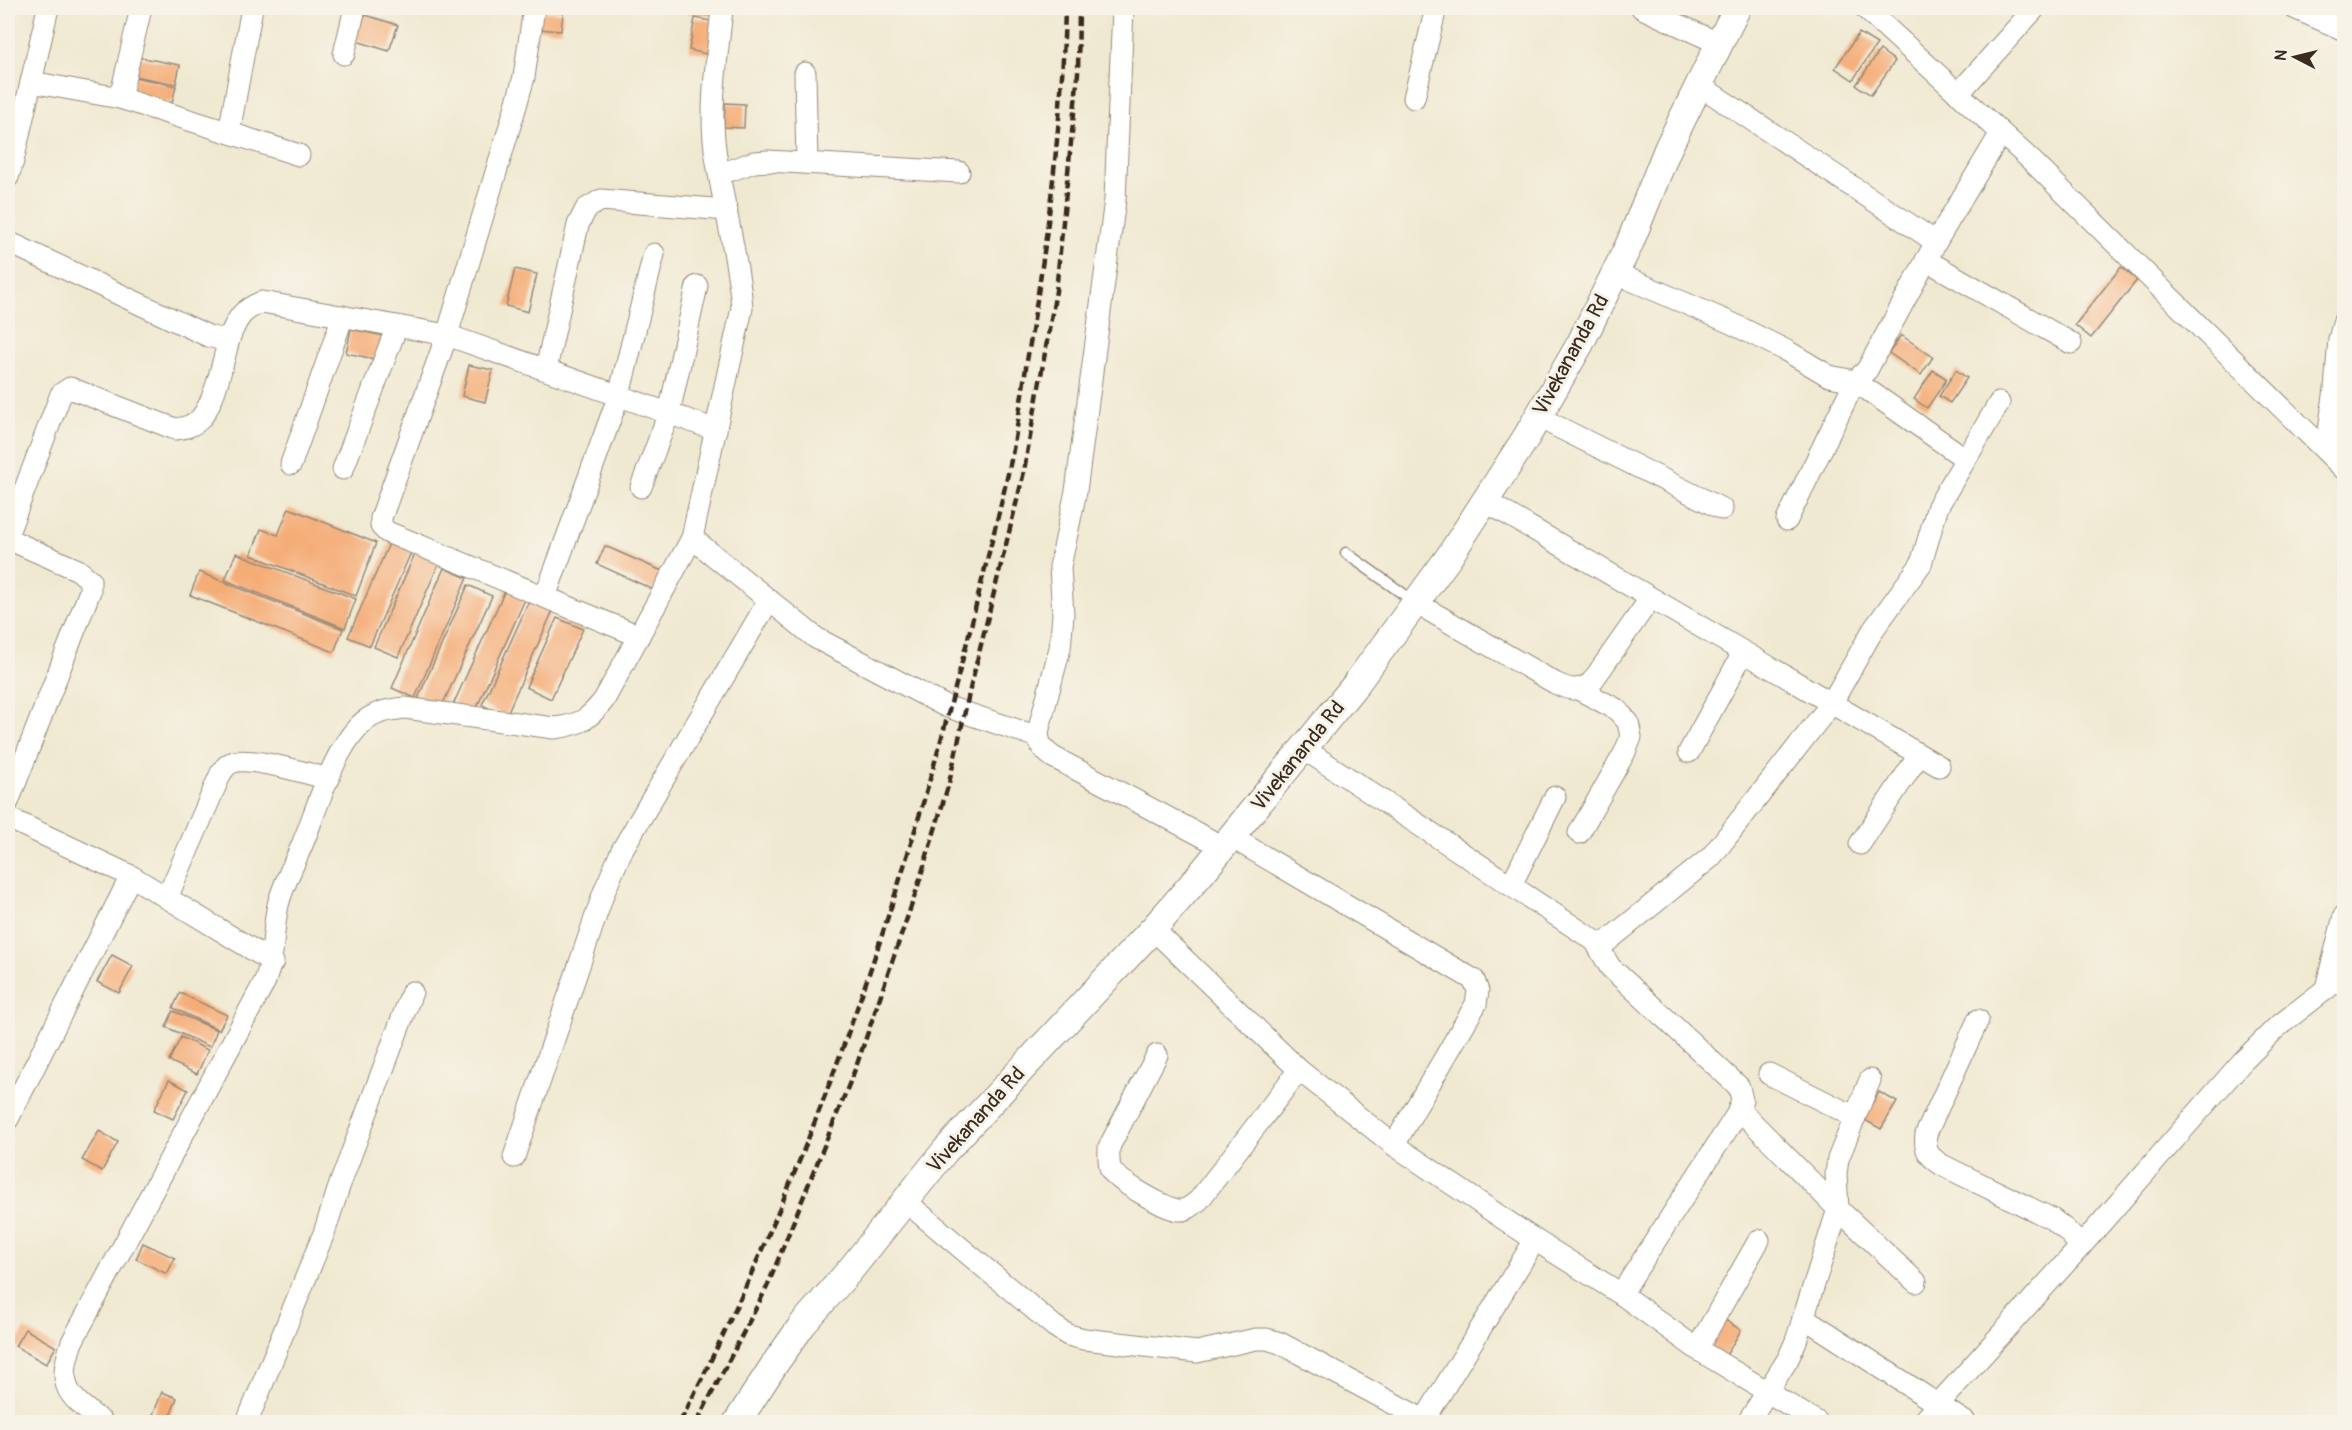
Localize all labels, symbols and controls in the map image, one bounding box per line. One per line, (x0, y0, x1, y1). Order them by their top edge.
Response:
north arrow (2265, 27, 2325, 87)
text: N (2271, 49, 2292, 62)
street label: Vivekananda Rd (1527, 290, 1615, 420)
street label: Vivekananda Rd (1245, 695, 1351, 817)
street label: Vivekananda Rd (921, 1061, 1031, 1179)

